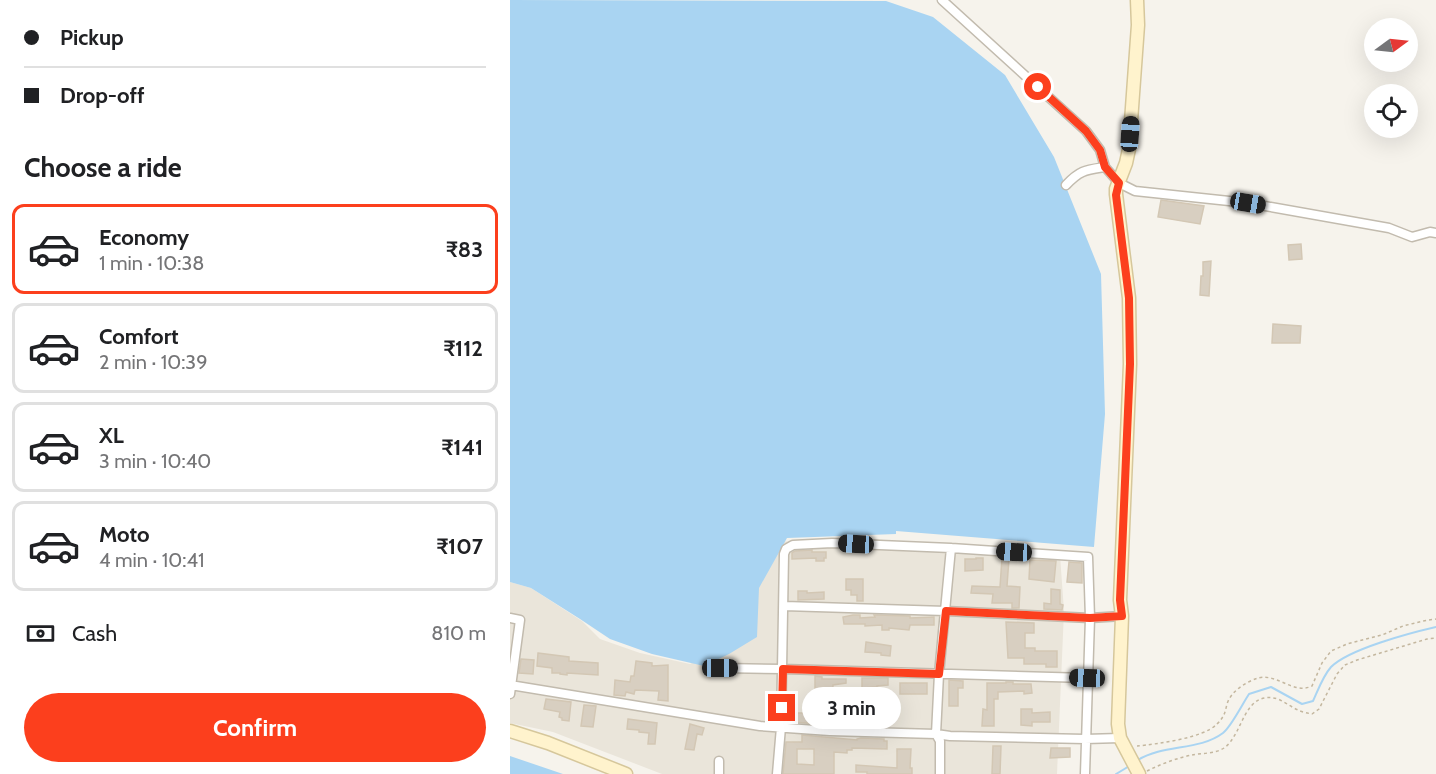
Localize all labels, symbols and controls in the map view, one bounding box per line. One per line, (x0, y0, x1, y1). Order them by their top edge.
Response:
north arrow (1364, 18, 1418, 72)
map controls (1364, 18, 1418, 138)
text: Pickup (60, 24, 124, 51)
route start (1024, 73, 1051, 100)
text: Drop-off (60, 82, 144, 109)
button: locate (1364, 84, 1418, 138)
car (1120, 115, 1140, 153)
text: Choose a ride (24, 151, 182, 184)
car (1229, 191, 1267, 215)
icon: car (27, 222, 81, 276)
text: Economy (99, 224, 189, 251)
text: ₹83 (446, 236, 483, 263)
text: 1 min · 10:38 (99, 251, 204, 275)
icon: car (27, 321, 81, 375)
text: Comfort (99, 323, 178, 350)
text: ₹112 (443, 335, 483, 362)
text: 2 min · 10:39 (99, 350, 208, 374)
icon: car (27, 420, 81, 474)
text: XL (99, 422, 124, 449)
text: ₹141 (441, 434, 483, 461)
text: 3 min · 10:40 (99, 449, 211, 473)
icon: car (27, 519, 81, 573)
text: Moto (99, 521, 150, 548)
text: ₹107 (436, 533, 483, 560)
car (838, 534, 874, 554)
car (996, 542, 1032, 562)
text: 4 min · 10:41 (99, 548, 205, 572)
icon: cash (24, 617, 57, 650)
text: Cash (72, 620, 117, 647)
text: 810 m (431, 621, 486, 645)
car (702, 659, 738, 677)
car (1069, 668, 1105, 688)
callout: 3 min (803, 687, 902, 729)
button: Confirm (24, 693, 486, 762)
route end (768, 694, 795, 721)
text: 3 min (827, 696, 876, 720)

